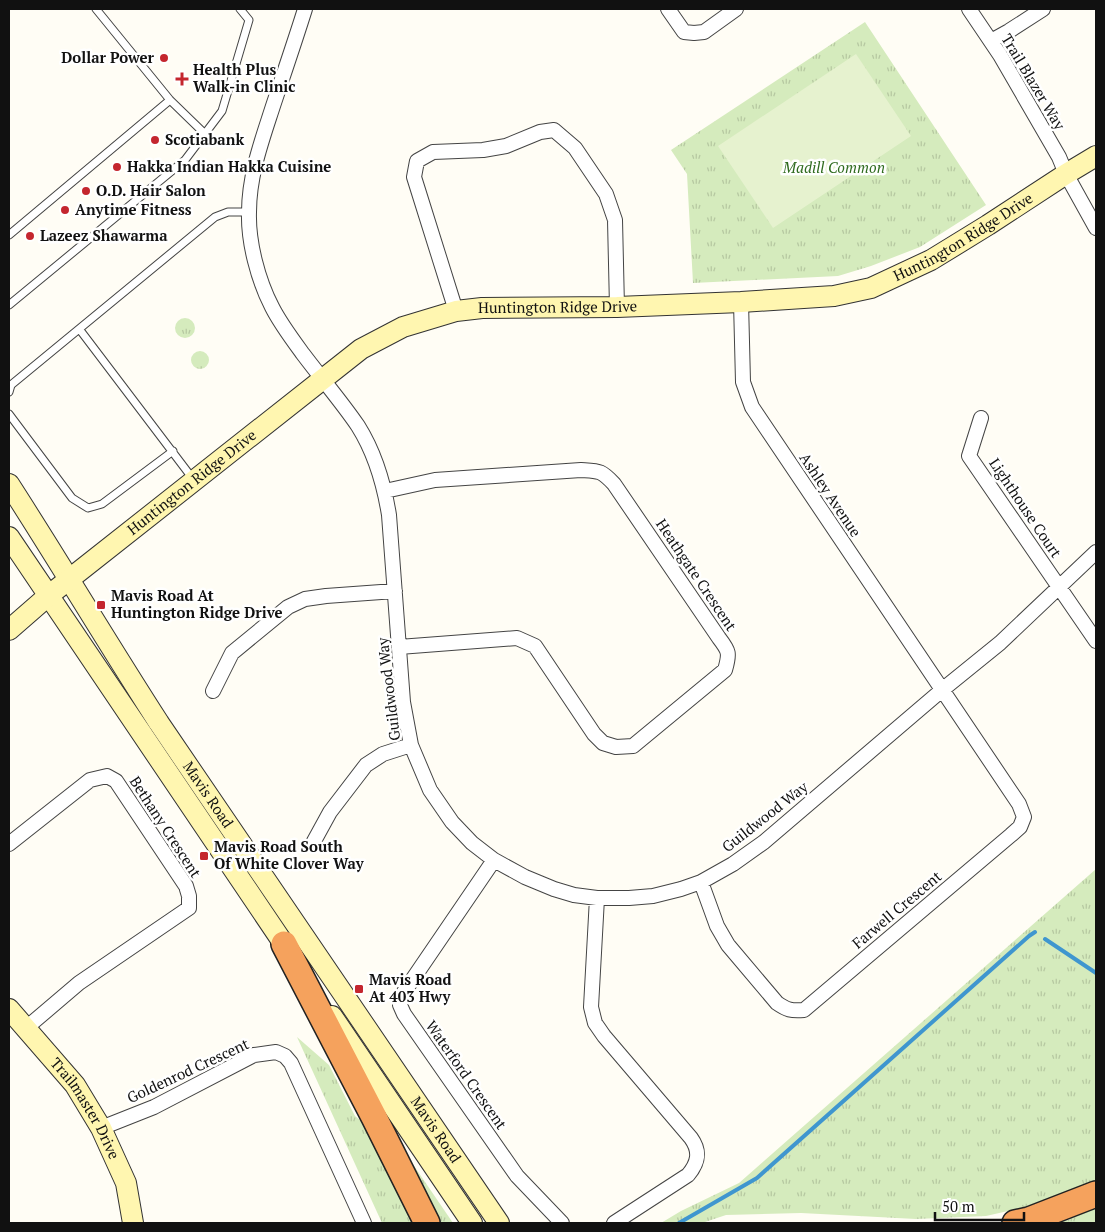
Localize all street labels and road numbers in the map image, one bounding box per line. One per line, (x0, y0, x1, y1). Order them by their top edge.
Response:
street label: Trail Blazer Way (997, 30, 1071, 133)
street label: Huntington Ridge Drive (890, 187, 1036, 285)
street label: Huntington Ridge Drive (478, 295, 637, 317)
street label: Huntington Ridge Drive (123, 425, 260, 539)
street label: Ashley Avenue (795, 448, 866, 540)
street label: Lighthouse Court (985, 454, 1067, 561)
street label: Heathgate Crescent (652, 515, 742, 635)
street label: Guildwood Way (372, 636, 404, 742)
street label: Mavis Road (179, 757, 238, 831)
street label: Bethany Crescent (126, 772, 206, 881)
street label: Guildwood Way (717, 776, 812, 856)
street label: Farwell Crescent (847, 866, 946, 953)
street label: Waterford Crescent (422, 1016, 512, 1133)
street label: Goldenrod Crescent (123, 1033, 252, 1107)
street label: Trailmaster Drive (47, 1053, 125, 1162)
street label: Mavis Road (407, 1092, 466, 1166)

